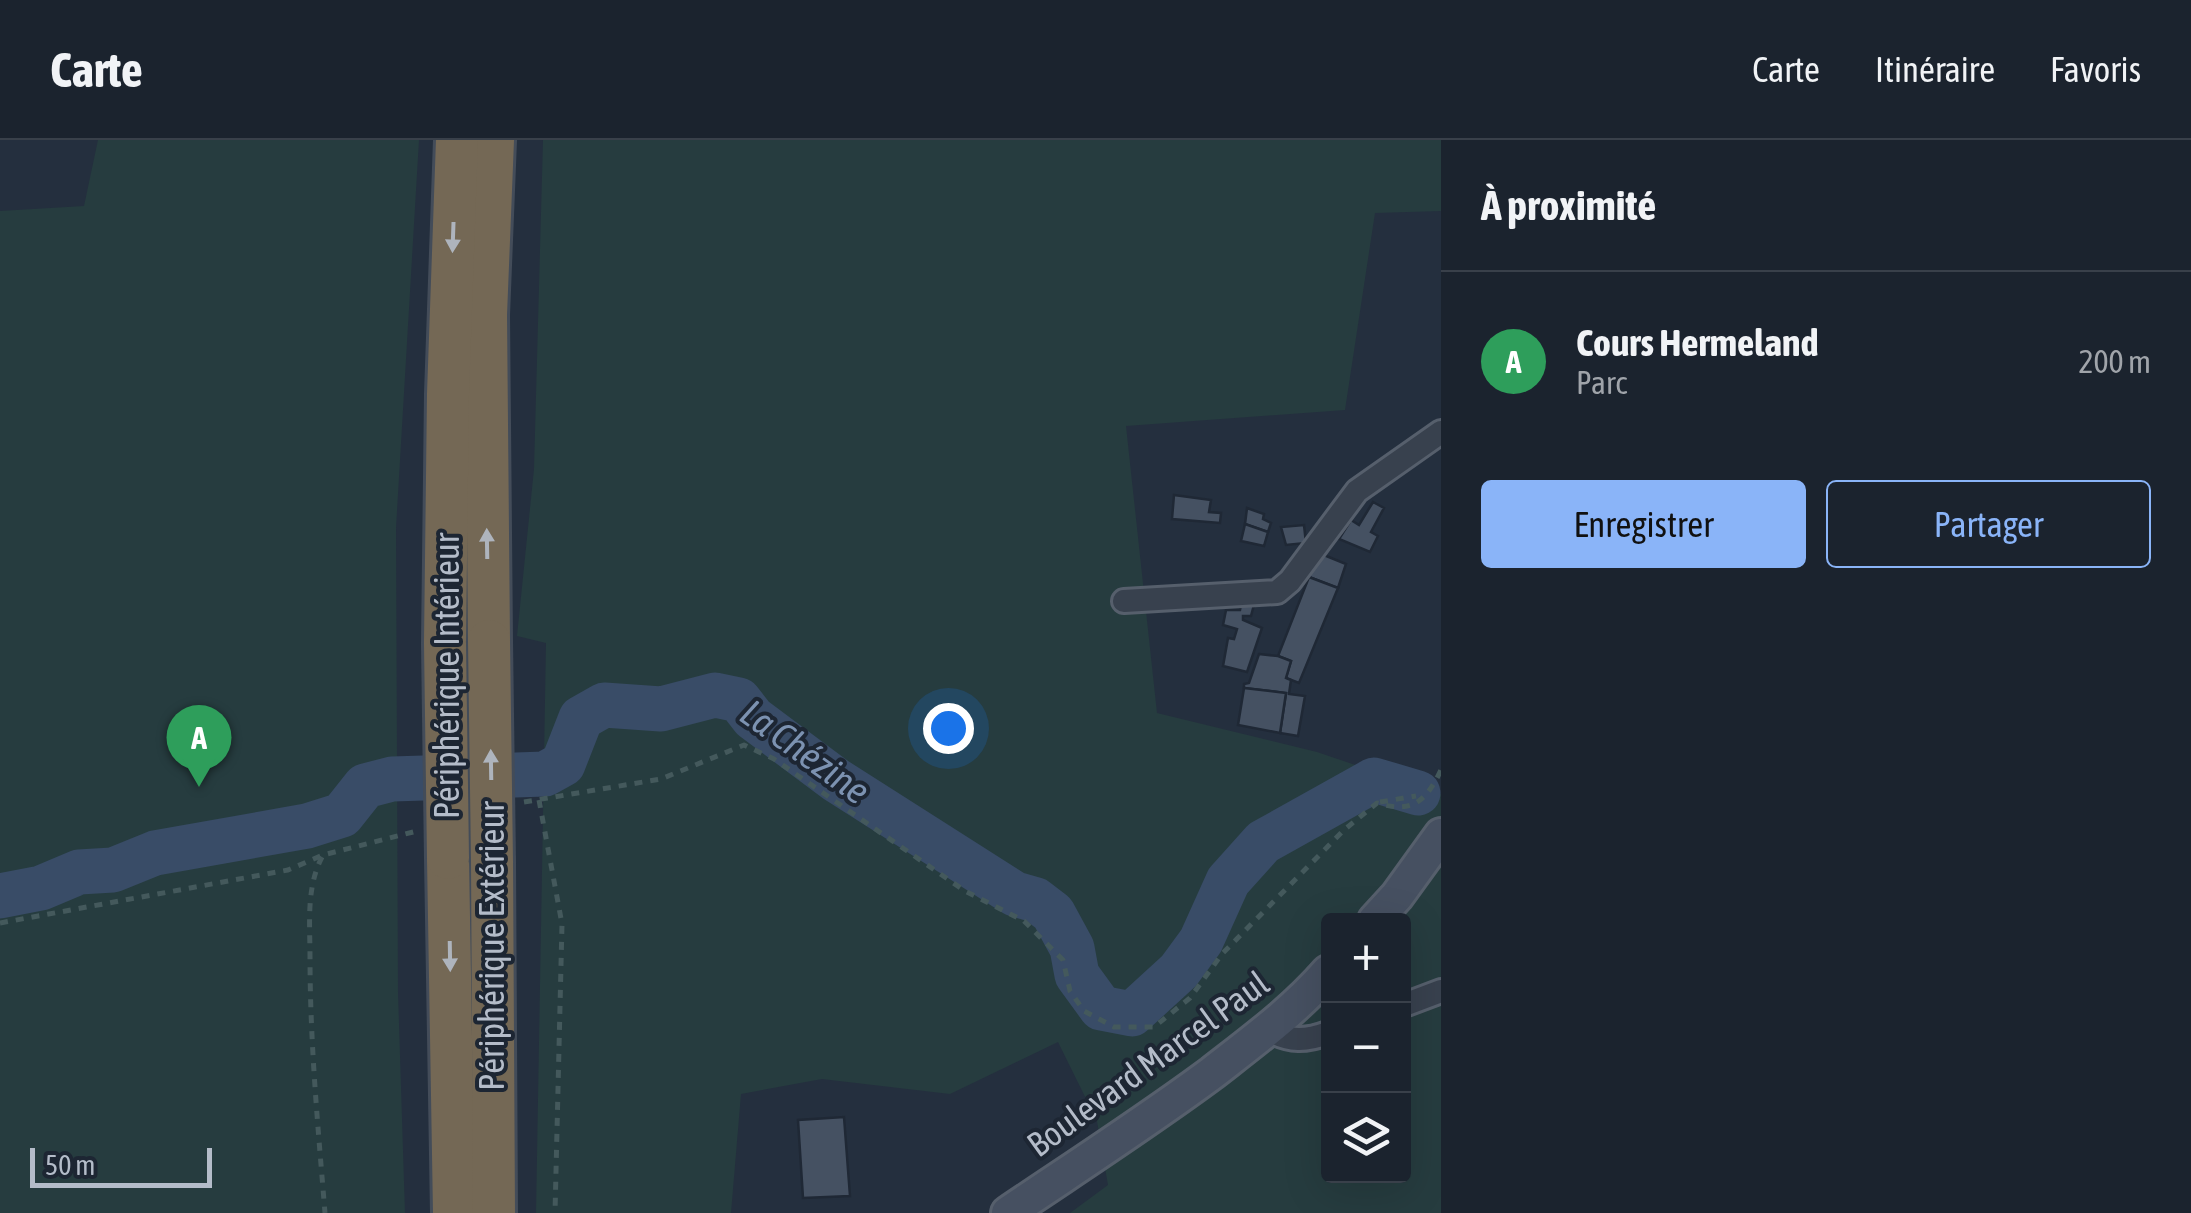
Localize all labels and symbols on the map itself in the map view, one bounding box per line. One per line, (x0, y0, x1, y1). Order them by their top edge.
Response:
one-way arrow (444, 222, 460, 254)
one-way arrow (479, 527, 495, 559)
street label: Périphérique Intérieur (426, 532, 466, 819)
water label: La Chézine (733, 691, 878, 813)
your location (923, 703, 974, 754)
pin: A (166, 704, 232, 787)
one-way arrow (482, 748, 498, 780)
street label: Périphérique Extérieur (471, 801, 511, 1091)
one-way arrow (442, 940, 458, 972)
street label: Boulevard Marcel Paul (1019, 962, 1276, 1164)
scale bar (30, 1143, 212, 1188)

